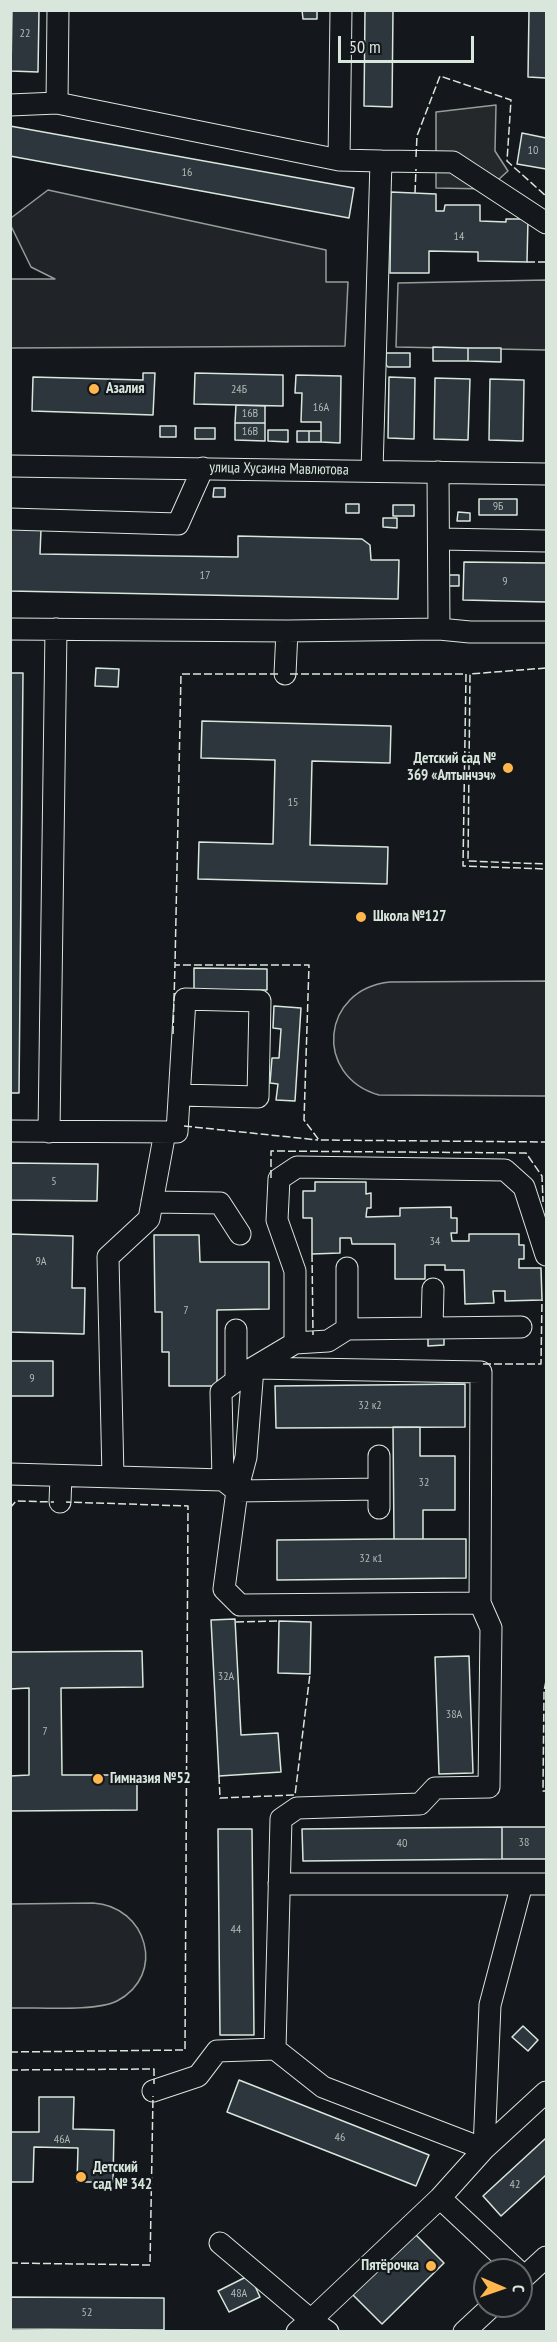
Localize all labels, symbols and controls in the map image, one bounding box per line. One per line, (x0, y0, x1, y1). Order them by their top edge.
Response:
scale bar (341, 24, 478, 62)
house number: 22 (20, 27, 30, 41)
text: 50 m (349, 35, 381, 58)
house number: 10 (528, 144, 538, 158)
house number: 16 (182, 166, 192, 180)
house number: 14 (454, 230, 464, 244)
place label: Азалия (106, 380, 145, 398)
marker: Азалия (87, 382, 101, 396)
house number: 24Б (231, 383, 247, 397)
house number: 16А (313, 401, 329, 415)
house number: 16В (242, 407, 258, 421)
house number: 16В (242, 425, 258, 439)
street label: улица Хусаина Мавлютова (209, 459, 349, 479)
house number: 9Б (493, 500, 503, 514)
house number: 17 (200, 569, 210, 583)
house number: 9 (502, 575, 508, 589)
place label: Детский сад № 369 «Алтынчэч» (407, 750, 496, 785)
marker: Детский сад № 369 «Алтынчэч» (501, 761, 515, 775)
house number: 15 (288, 796, 298, 810)
place label: Школа №127 (373, 908, 446, 926)
marker: Школа №127 (354, 910, 368, 924)
house number: 5 (51, 1175, 57, 1189)
house number: 34 (430, 1235, 440, 1249)
house number: 9А (35, 1255, 47, 1269)
house number: 7 (183, 1304, 189, 1318)
house number: 9 (29, 1372, 35, 1386)
house number: 32 к2 (358, 1399, 382, 1413)
house number: 32 (419, 1476, 429, 1490)
house number: 32 к1 (359, 1552, 383, 1566)
house number: 32А (218, 1670, 234, 1684)
house number: 38А (446, 1708, 462, 1722)
house number: 7 (42, 1725, 48, 1739)
place label: Гимназия №52 (110, 1770, 191, 1788)
marker: Гимназия №52 (91, 1772, 105, 1786)
house number: 38 (519, 1836, 529, 1850)
house number: 40 (397, 1837, 407, 1851)
house number: 44 (231, 1923, 241, 1937)
house number: 46 (335, 2131, 345, 2145)
house number: 46А (54, 2133, 70, 2147)
place label: Детский сад № 342 (93, 2159, 152, 2194)
marker: Детский сад № 342 (74, 2170, 88, 2184)
house number: 42 (510, 2178, 520, 2192)
place label: Пятёрочка (361, 2257, 419, 2275)
north arrow (473, 2258, 533, 2318)
marker: Пятёрочка (424, 2259, 438, 2273)
text: С (509, 2285, 529, 2293)
house number: 48А (231, 2287, 247, 2301)
house number: 52 (82, 2306, 92, 2320)

